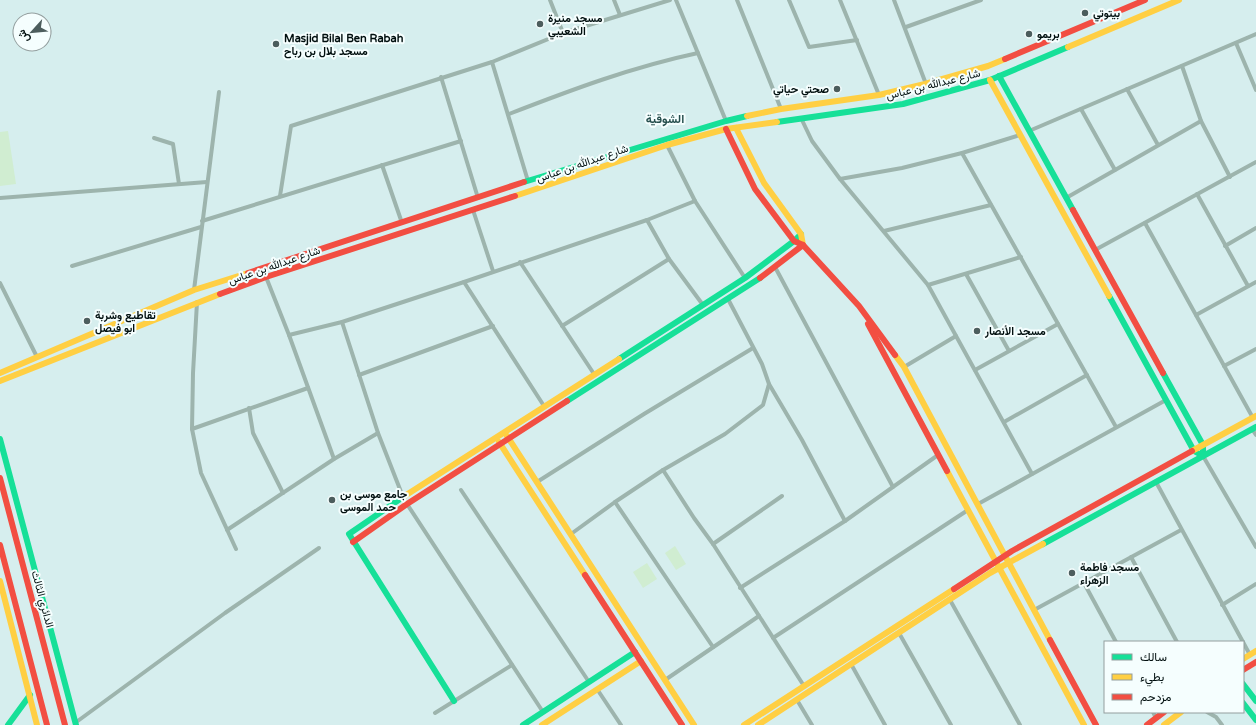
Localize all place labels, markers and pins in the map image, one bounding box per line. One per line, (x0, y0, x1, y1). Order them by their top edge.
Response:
place label: بيتوتي (1093, 7, 1120, 22)
marker: بيتوتي (1080, 8, 1090, 18)
place label: مسجد منيرة الشعيبي (548, 12, 602, 40)
marker: مسجد منيرة الشعيبي (535, 19, 545, 29)
place label: بريمو (1037, 28, 1060, 41)
marker: بريمو (1024, 29, 1034, 39)
place label: Masjid Bilal Ben Rabah مسجد بلال بن رباح (284, 32, 404, 59)
marker: Masjid Bilal Ben Rabah مسجد بلال بن رباح (271, 39, 281, 49)
place label: صحتي حياتي (773, 83, 829, 98)
marker: صحتي حياتي (832, 84, 842, 94)
place label: تقاطيع وشربة ابو فيصل (95, 309, 156, 335)
marker: تقاطيع وشربة ابو فيصل (82, 316, 92, 326)
place label: مسجد الأنصار (984, 325, 1046, 338)
marker: مسجد الأنصار (972, 326, 982, 336)
place label: جامع موسى بن حمد الموسى (340, 488, 408, 514)
marker: جامع موسى بن حمد الموسى (327, 495, 337, 505)
place label: مسجد فاطمة الزهراء (1080, 561, 1139, 587)
marker: مسجد فاطمة الزهراء (1067, 568, 1077, 578)

